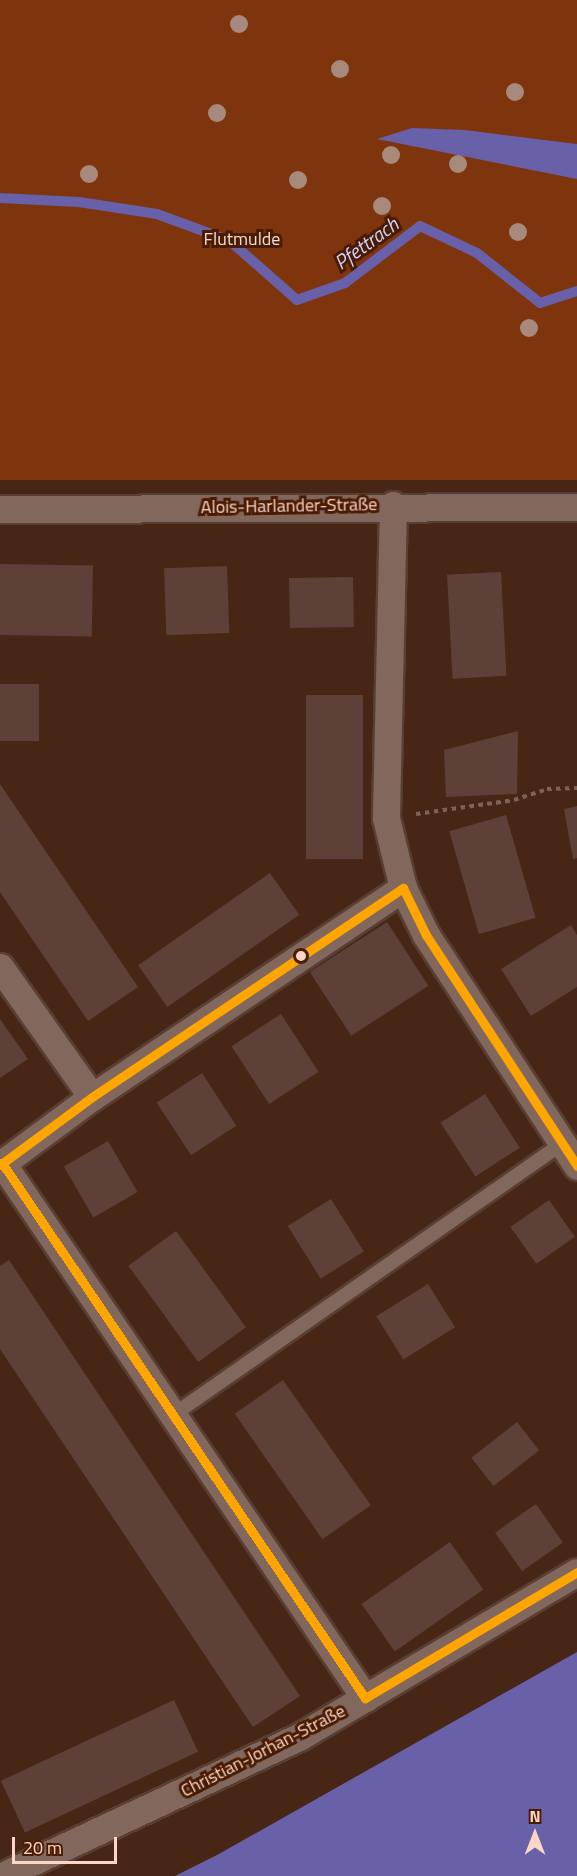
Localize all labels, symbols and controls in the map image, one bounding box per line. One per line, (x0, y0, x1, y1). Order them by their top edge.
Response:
water label: Pfettrach (329, 212, 403, 274)
park label: Flutmulde (204, 228, 280, 250)
street label: Alois-Harlander-Straße (201, 494, 377, 518)
unlabelled marker (295, 950, 307, 962)
street label: Christian-Jorhan-Straße (177, 1700, 349, 1802)
north arrow (505, 1804, 565, 1864)
text: N (529, 1804, 541, 1828)
scale bar (15, 1825, 120, 1863)
text: 20 m (23, 1834, 62, 1861)

